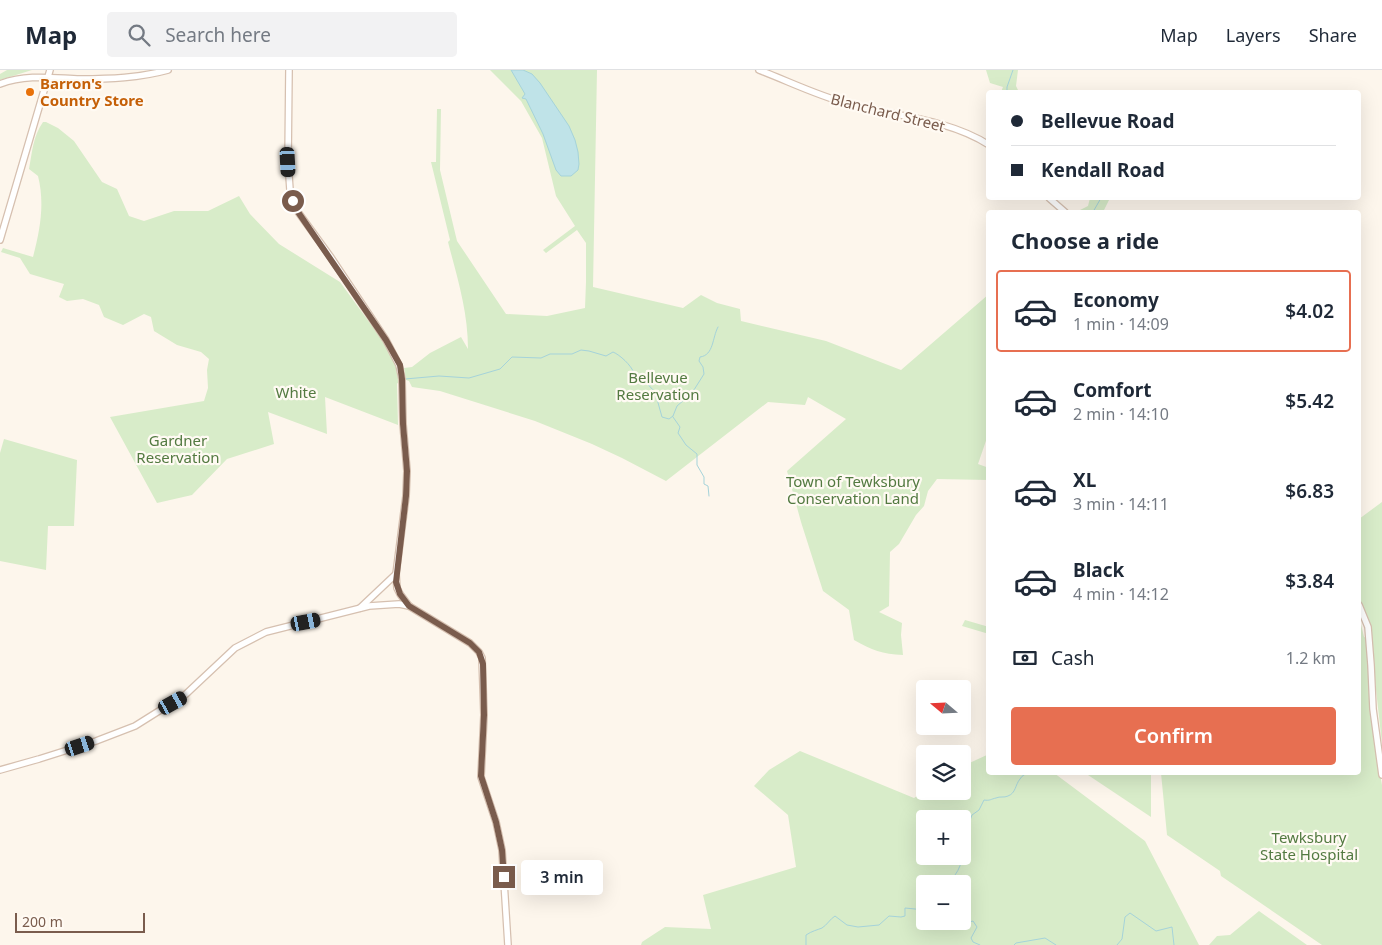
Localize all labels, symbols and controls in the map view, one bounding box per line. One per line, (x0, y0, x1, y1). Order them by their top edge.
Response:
search box (107, 12, 457, 57)
text: Map (25, 18, 77, 51)
icon: search (125, 21, 153, 49)
text: Search here (165, 22, 271, 48)
text: Map (1160, 23, 1198, 47)
text: Layers (1226, 23, 1281, 47)
text: Share (1309, 23, 1357, 47)
place label: Barron's Country Store (40, 73, 144, 110)
marker: Barron's Country Store (24, 86, 36, 98)
street label: Blanchard Street (829, 88, 948, 136)
text: Bellevue Road (1041, 108, 1174, 134)
car (279, 147, 296, 177)
text: Kendall Road (1041, 157, 1165, 183)
route start (282, 190, 304, 212)
text: Choose a ride (1011, 225, 1159, 255)
text: Economy (1073, 287, 1159, 313)
icon: car (1013, 289, 1058, 334)
text: $4.02 (1285, 298, 1334, 324)
text: 1 min · 14:09 (1073, 313, 1169, 335)
park label: Bellevue Reservation (616, 367, 700, 404)
text: Comfort (1073, 377, 1152, 403)
icon: car (1013, 379, 1058, 424)
park label: White (276, 382, 316, 402)
text: $5.42 (1285, 388, 1334, 414)
text: 2 min · 14:10 (1073, 403, 1169, 425)
park label: Gardner Reservation (136, 430, 220, 467)
text: XL (1073, 467, 1096, 493)
icon: car (1013, 469, 1058, 514)
park label: Town of Tewksbury Conservation Land (786, 471, 920, 508)
text: $6.83 (1285, 478, 1334, 504)
text: 3 min · 14:11 (1073, 493, 1169, 515)
text: Black (1073, 557, 1124, 583)
icon: car (1013, 559, 1058, 604)
text: $3.84 (1285, 568, 1334, 594)
text: 4 min · 14:12 (1073, 583, 1169, 605)
car (289, 612, 322, 632)
icon: cash (1011, 644, 1039, 672)
text: Cash (1051, 645, 1095, 671)
text: 1.2 km (1286, 647, 1336, 669)
north arrow (916, 680, 971, 735)
map controls (916, 680, 971, 930)
car (156, 689, 189, 717)
button: Confirm (1011, 707, 1336, 765)
car (63, 734, 96, 758)
button: layers (916, 745, 971, 800)
button: + (916, 810, 971, 865)
park label: Tewksbury State Hospital (1260, 827, 1358, 864)
callout: 3 min (522, 860, 604, 894)
route end (493, 866, 515, 888)
text: 3 min (540, 866, 584, 888)
button: − (916, 875, 971, 930)
scale bar (15, 910, 145, 933)
text: 200 m (22, 912, 63, 931)

